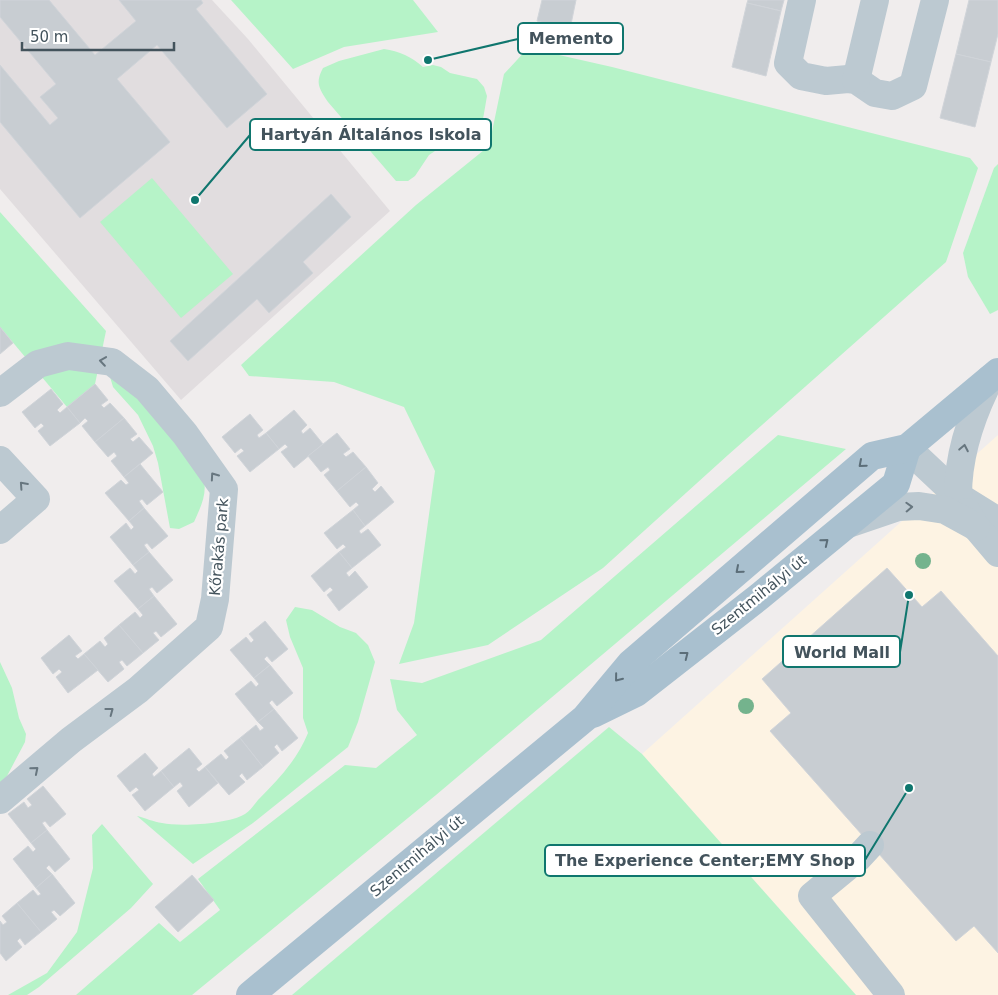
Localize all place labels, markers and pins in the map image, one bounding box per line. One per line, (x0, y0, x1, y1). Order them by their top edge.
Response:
callout: Memento (518, 23, 623, 54)
callout: Hartyán Általános Iskola (250, 119, 491, 150)
callout: World Mall (783, 636, 900, 667)
callout: The Experience Center;EMY Shop (545, 845, 865, 876)

